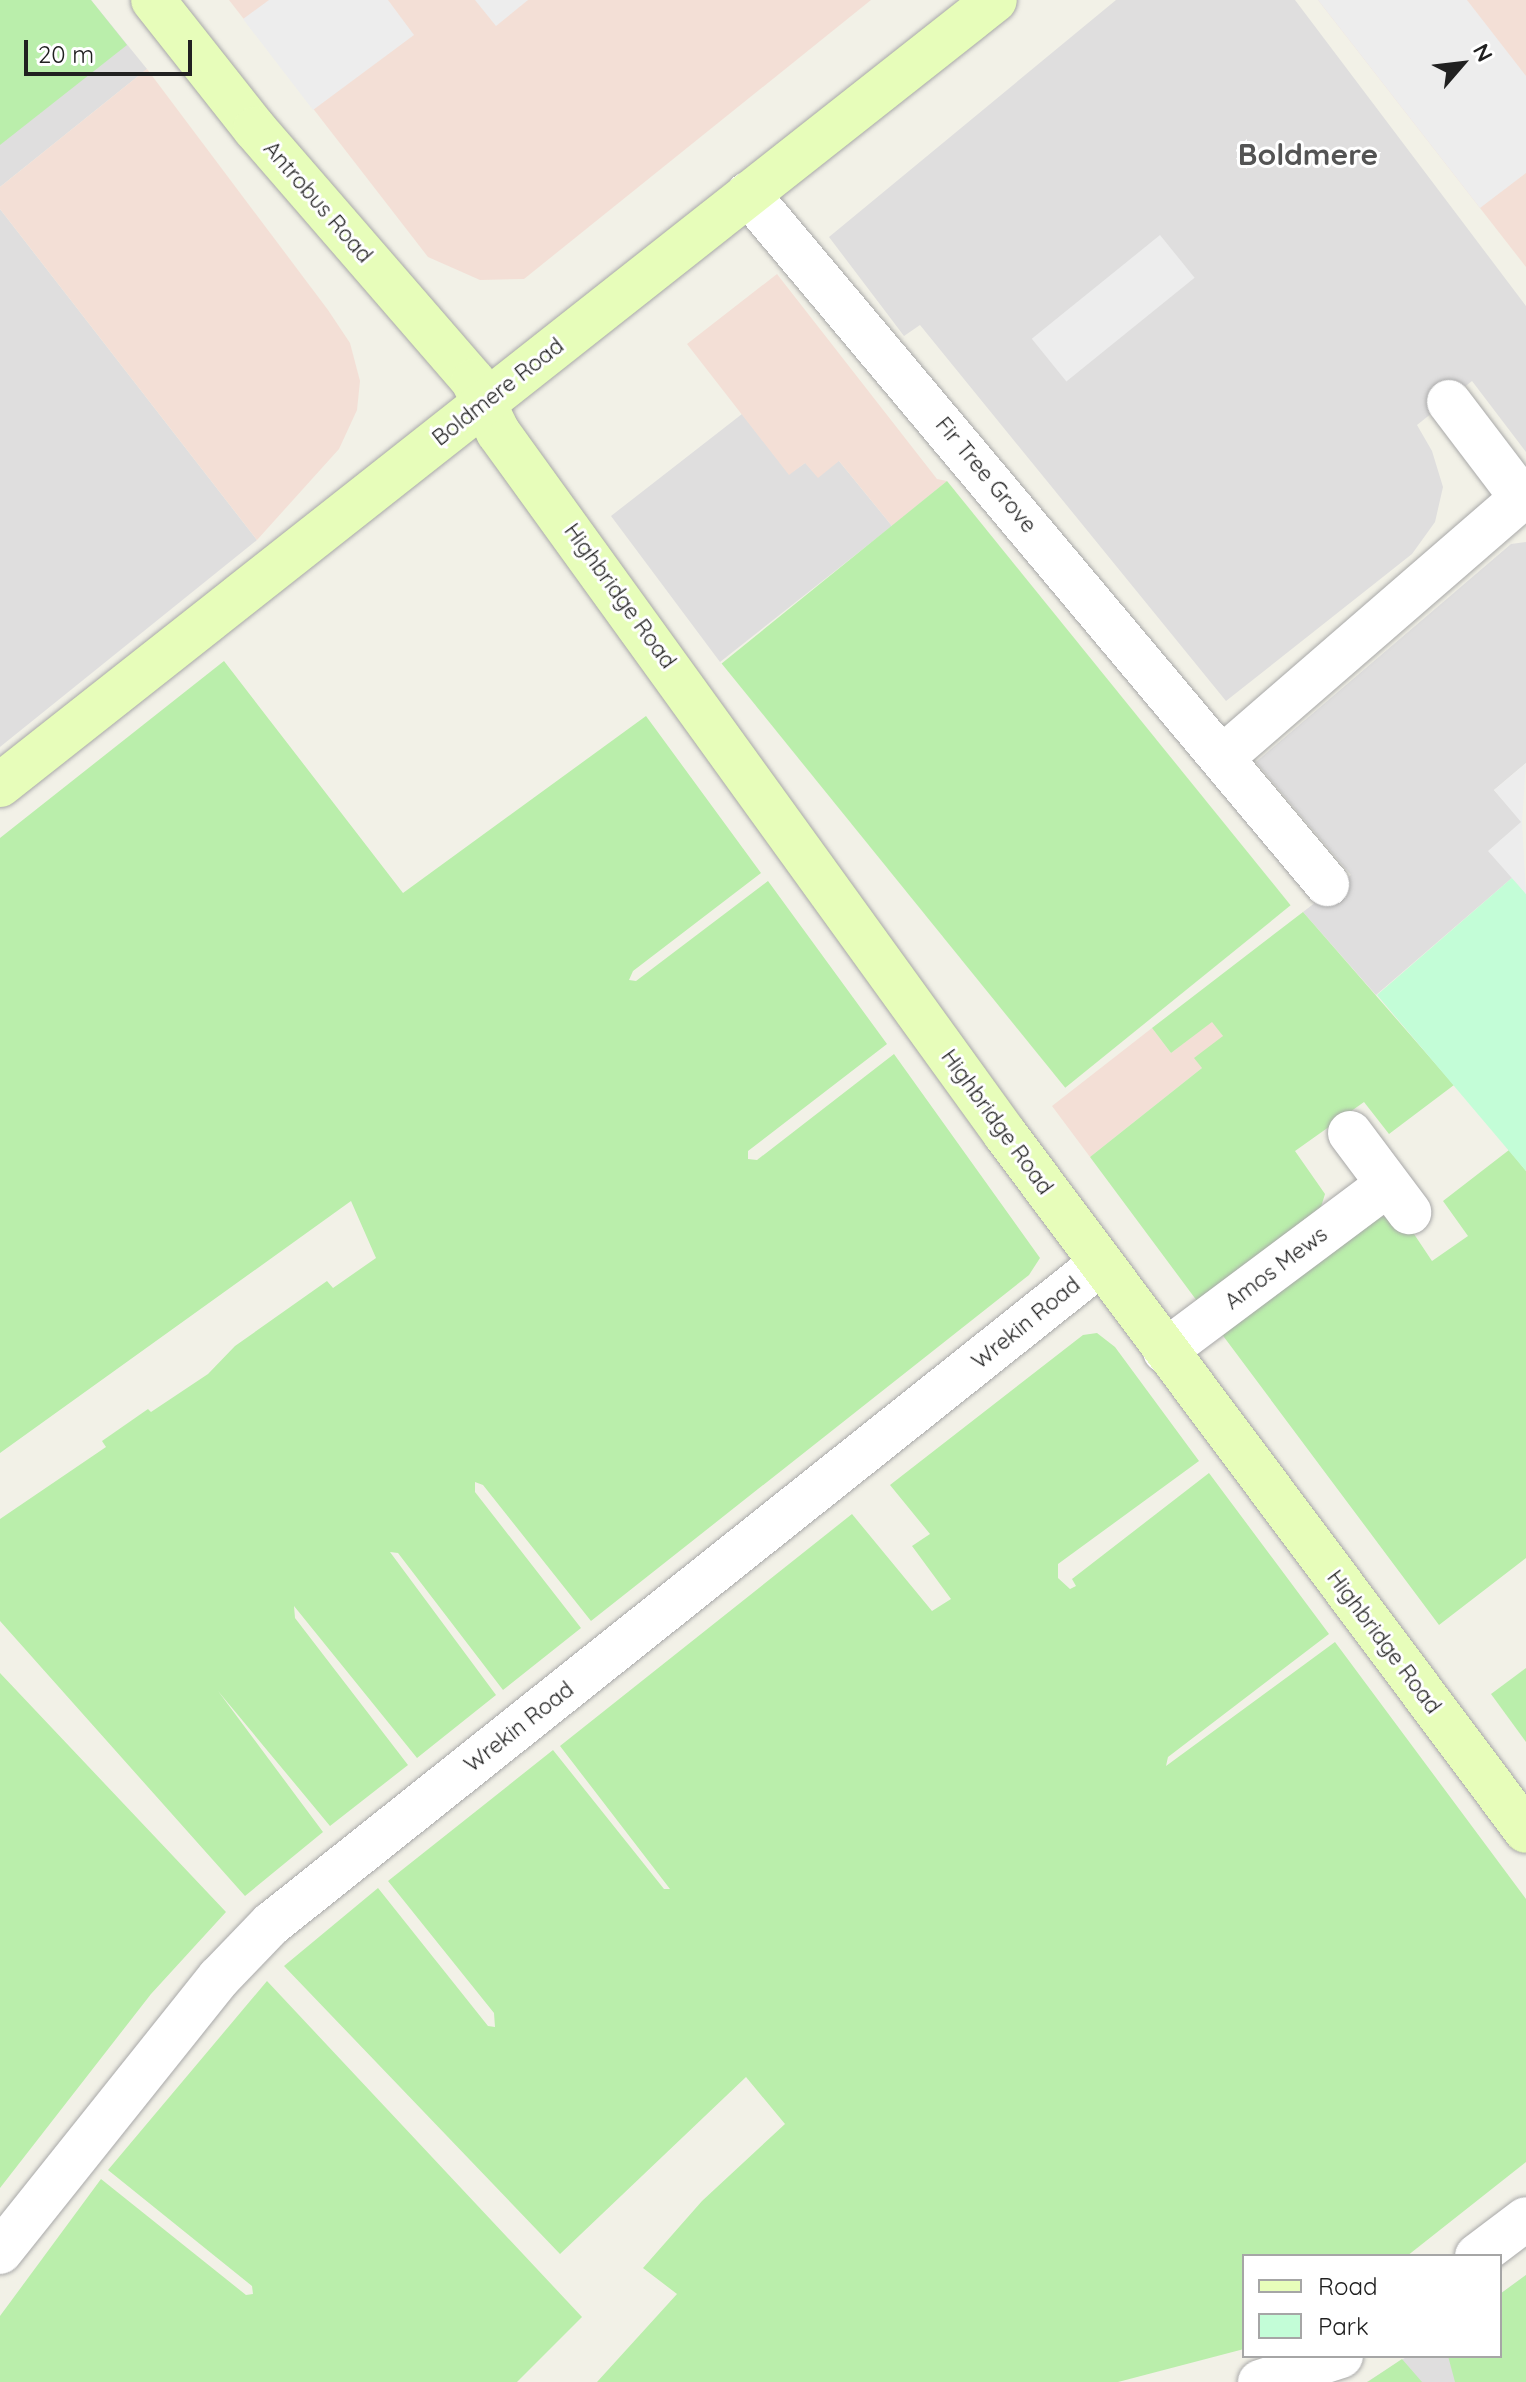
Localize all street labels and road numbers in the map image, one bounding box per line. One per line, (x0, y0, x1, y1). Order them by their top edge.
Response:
street label: Antrobus Road (258, 136, 378, 268)
street label: Boldmere Road (427, 333, 569, 451)
street label: Fir Tree Grove (930, 412, 1042, 538)
street label: Highbridge Road (559, 518, 681, 674)
street label: Highbridge Road (936, 1044, 1058, 1200)
street label: Amos Mews (1220, 1221, 1332, 1315)
street label: Wrekin Road (967, 1271, 1085, 1375)
street label: Highbridge Road (1321, 1565, 1447, 1719)
street label: Wrekin Road (459, 1676, 579, 1778)

